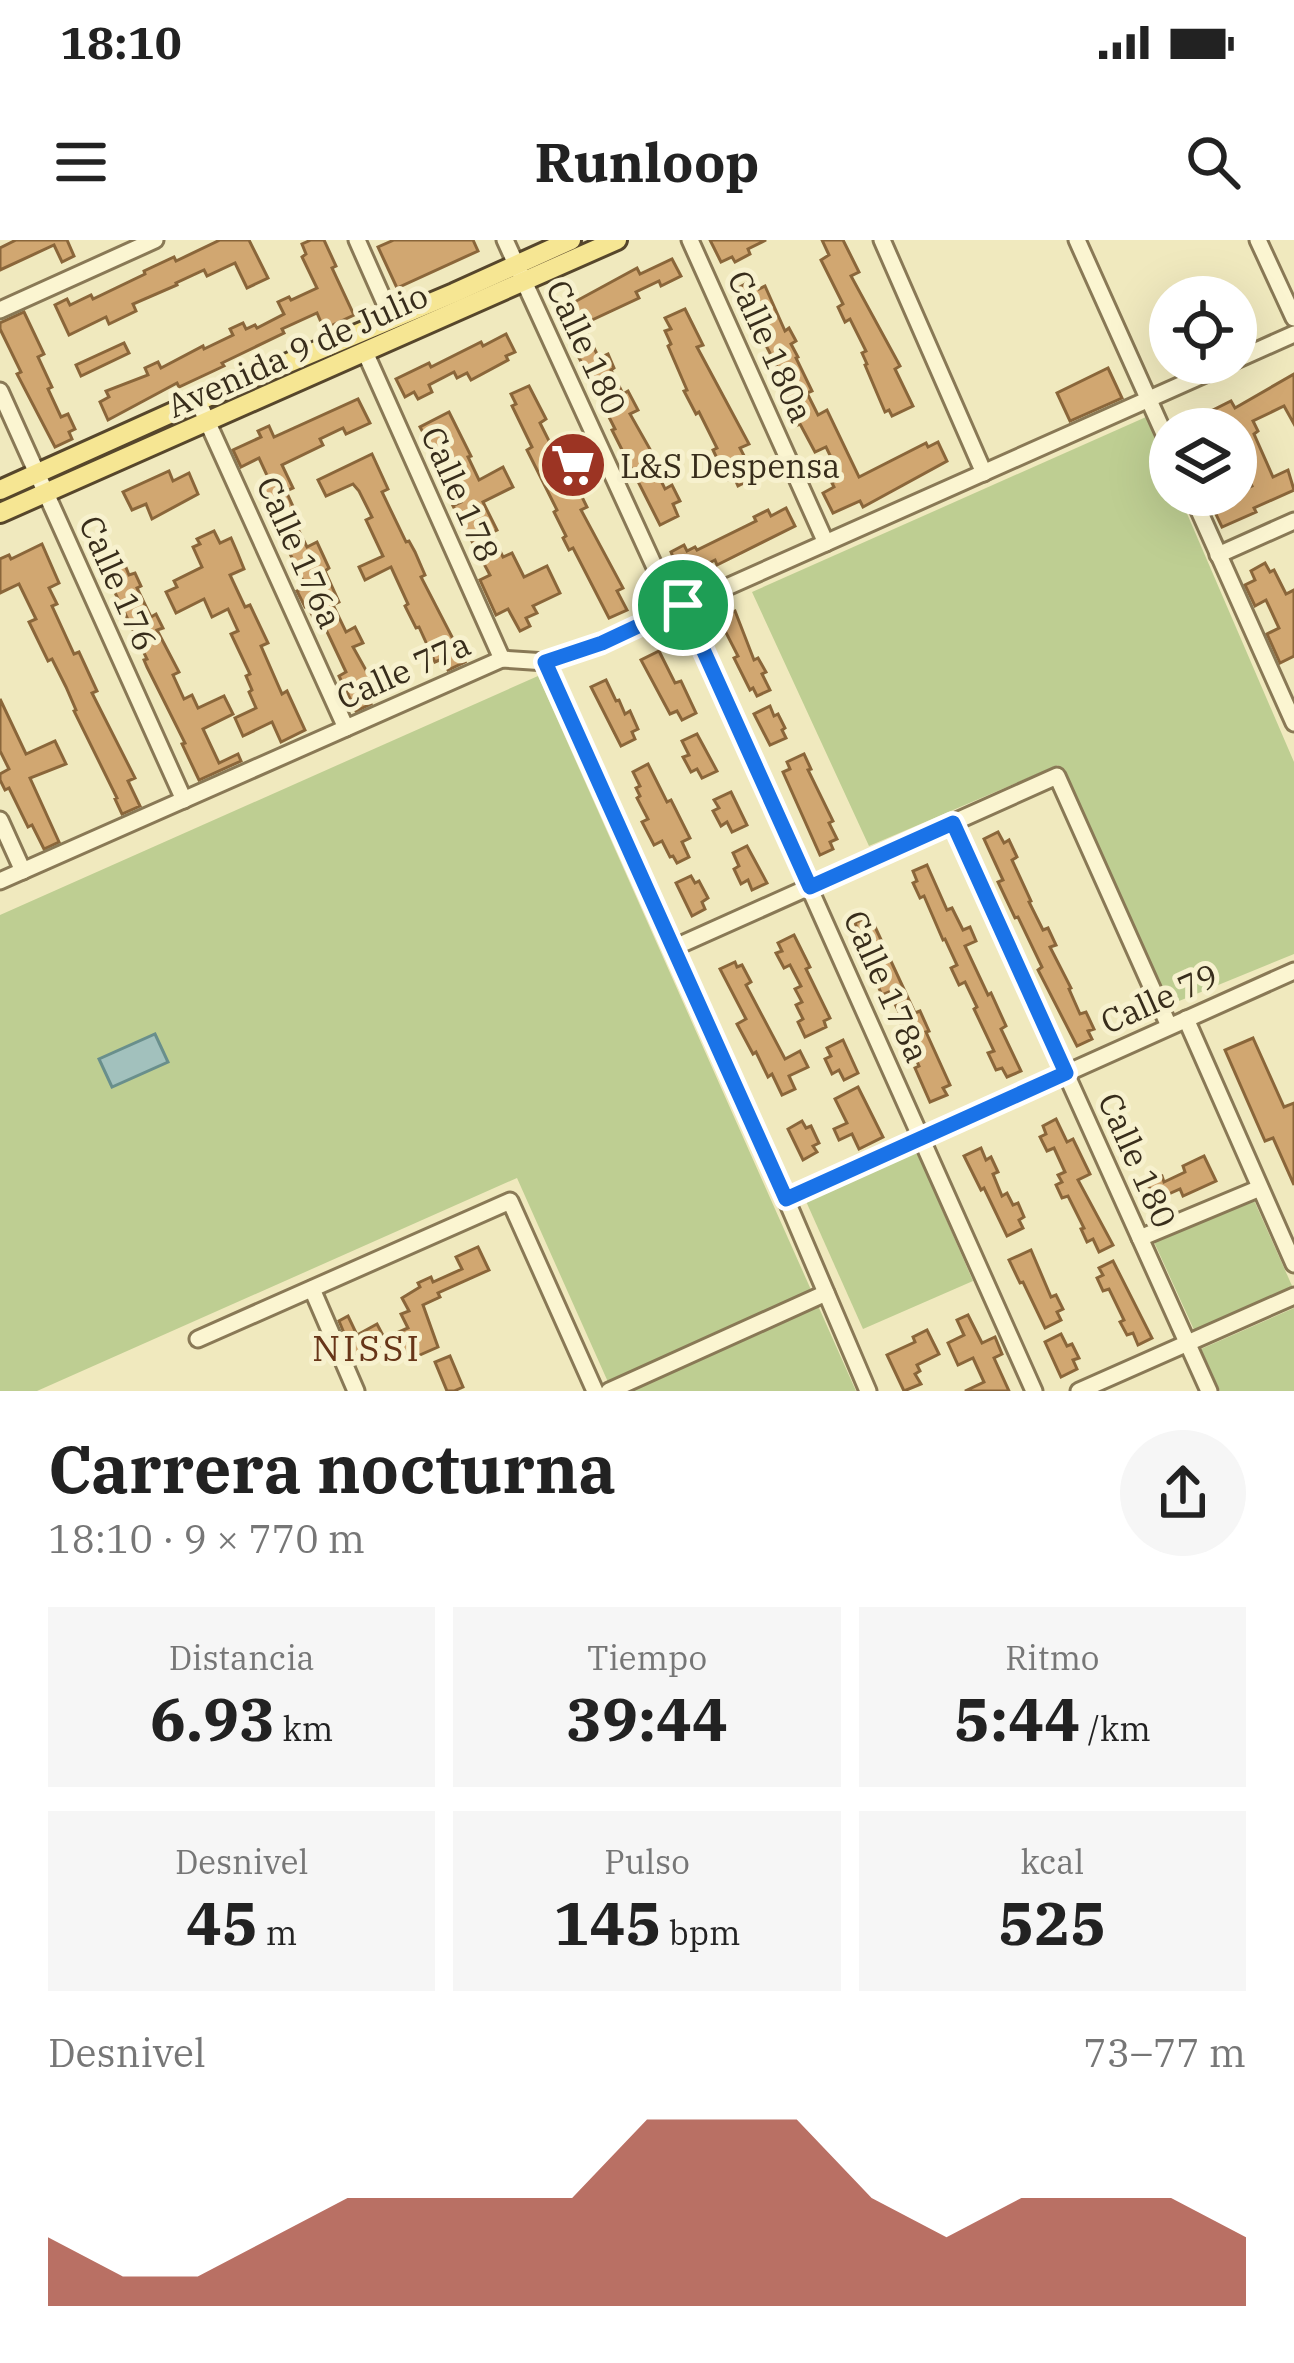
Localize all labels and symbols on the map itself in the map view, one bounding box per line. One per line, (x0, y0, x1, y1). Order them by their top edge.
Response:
street label: Calle 180a (718, 263, 824, 429)
street label: Avenida 9 de Julio (160, 273, 434, 427)
street label: Calle 180 (537, 273, 637, 421)
street label: Calle 178 (412, 420, 510, 568)
supermarket icon: L&S Despensa (538, 430, 608, 500)
place label: L&S Despensa (620, 444, 840, 487)
street label: Calle 176a (247, 469, 353, 635)
street label: Calle 176 (70, 509, 168, 657)
pin (632, 554, 734, 656)
street label: Calle 77a (329, 622, 477, 718)
street label: Calle 178a (834, 903, 940, 1069)
street label: Calle 79 (1094, 953, 1224, 1043)
street label: Calle 180 (1089, 1086, 1187, 1234)
district label: NISSI (312, 1324, 422, 1371)

